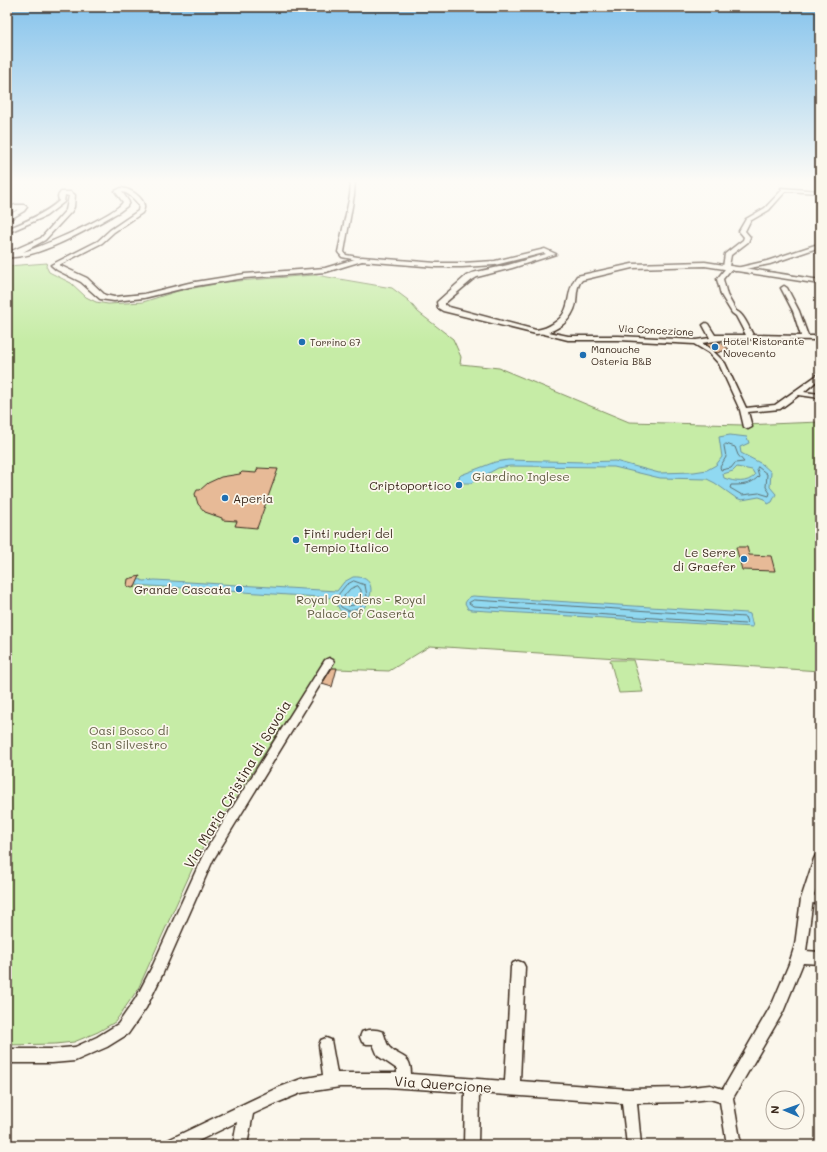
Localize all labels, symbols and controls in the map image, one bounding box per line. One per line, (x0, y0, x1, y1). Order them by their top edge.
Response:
street label: Via Concezione (618, 321, 694, 339)
place label: Hotel Ristorante Novecento (723, 334, 804, 360)
place label: Torrino 67 (310, 335, 361, 349)
marker: Torrino 67 (297, 337, 307, 347)
place label: Manouche Osteria B&B (591, 342, 652, 368)
marker: Hotel Ristorante Novecento (710, 342, 720, 352)
marker: Manouche Osteria B&B (578, 350, 588, 360)
park label: Giardino Inglese (472, 468, 570, 484)
place label: Criptoportico (369, 477, 451, 493)
marker: Criptoportico (454, 480, 464, 490)
place label: Aperia (233, 490, 273, 506)
marker: Aperia (220, 493, 230, 503)
place label: Finti ruderi del Tempio Italico (304, 525, 393, 555)
marker: Finti ruderi del Tempio Italico (291, 535, 301, 545)
place label: Le Serre di Graefer (673, 544, 736, 574)
marker: Le Serre di Graefer (739, 554, 749, 564)
place label: Grande Cascata (134, 581, 231, 597)
marker: Grande Cascata (234, 584, 244, 594)
park label: Royal Gardens - Royal Palace of Caserta (296, 591, 426, 621)
street label: Via Maria Cristina di Savoia (179, 696, 295, 872)
park label: Oasi Bosco di San Silvestro (89, 722, 169, 752)
street label: Via Quercione (393, 1071, 493, 1097)
north arrow (765, 1090, 805, 1130)
text: N (767, 1105, 782, 1114)

